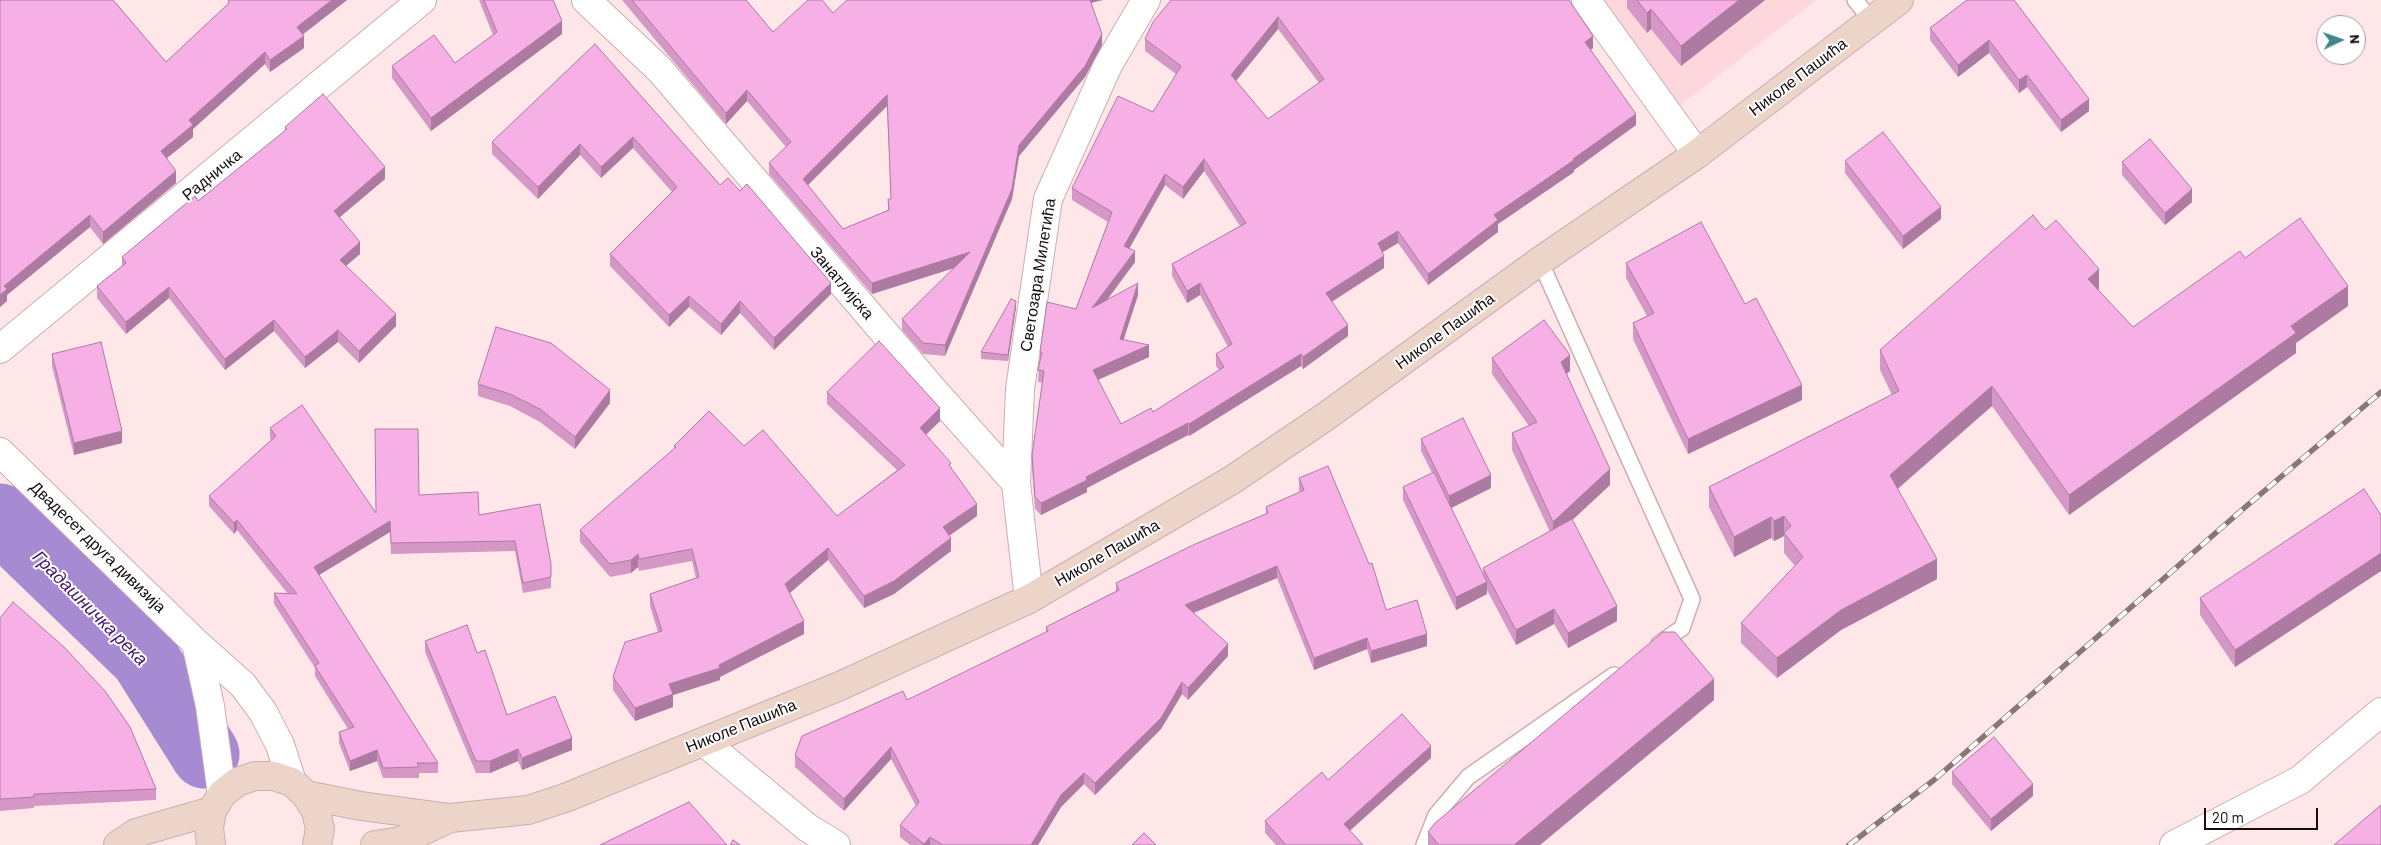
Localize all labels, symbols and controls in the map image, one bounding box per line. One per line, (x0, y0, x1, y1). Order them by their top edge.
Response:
north arrow (2316, 15, 2366, 65)
street label: Николе Пашића (1745, 34, 1851, 120)
text: N (2347, 34, 2364, 44)
street label: Радничка (178, 145, 246, 205)
street label: Светозара Милетића (1016, 197, 1060, 353)
street label: Занатлијска (806, 243, 878, 323)
street label: Николе Пашића (1392, 289, 1498, 373)
street label: Двадесет друга дивизија (26, 477, 170, 617)
street label: Николе Пашића (1051, 515, 1163, 591)
water label: Градашничка река (28, 546, 152, 670)
street label: Николе Пашића (683, 695, 799, 757)
scale bar (2206, 798, 2320, 830)
text: 20 m (2212, 808, 2244, 826)

